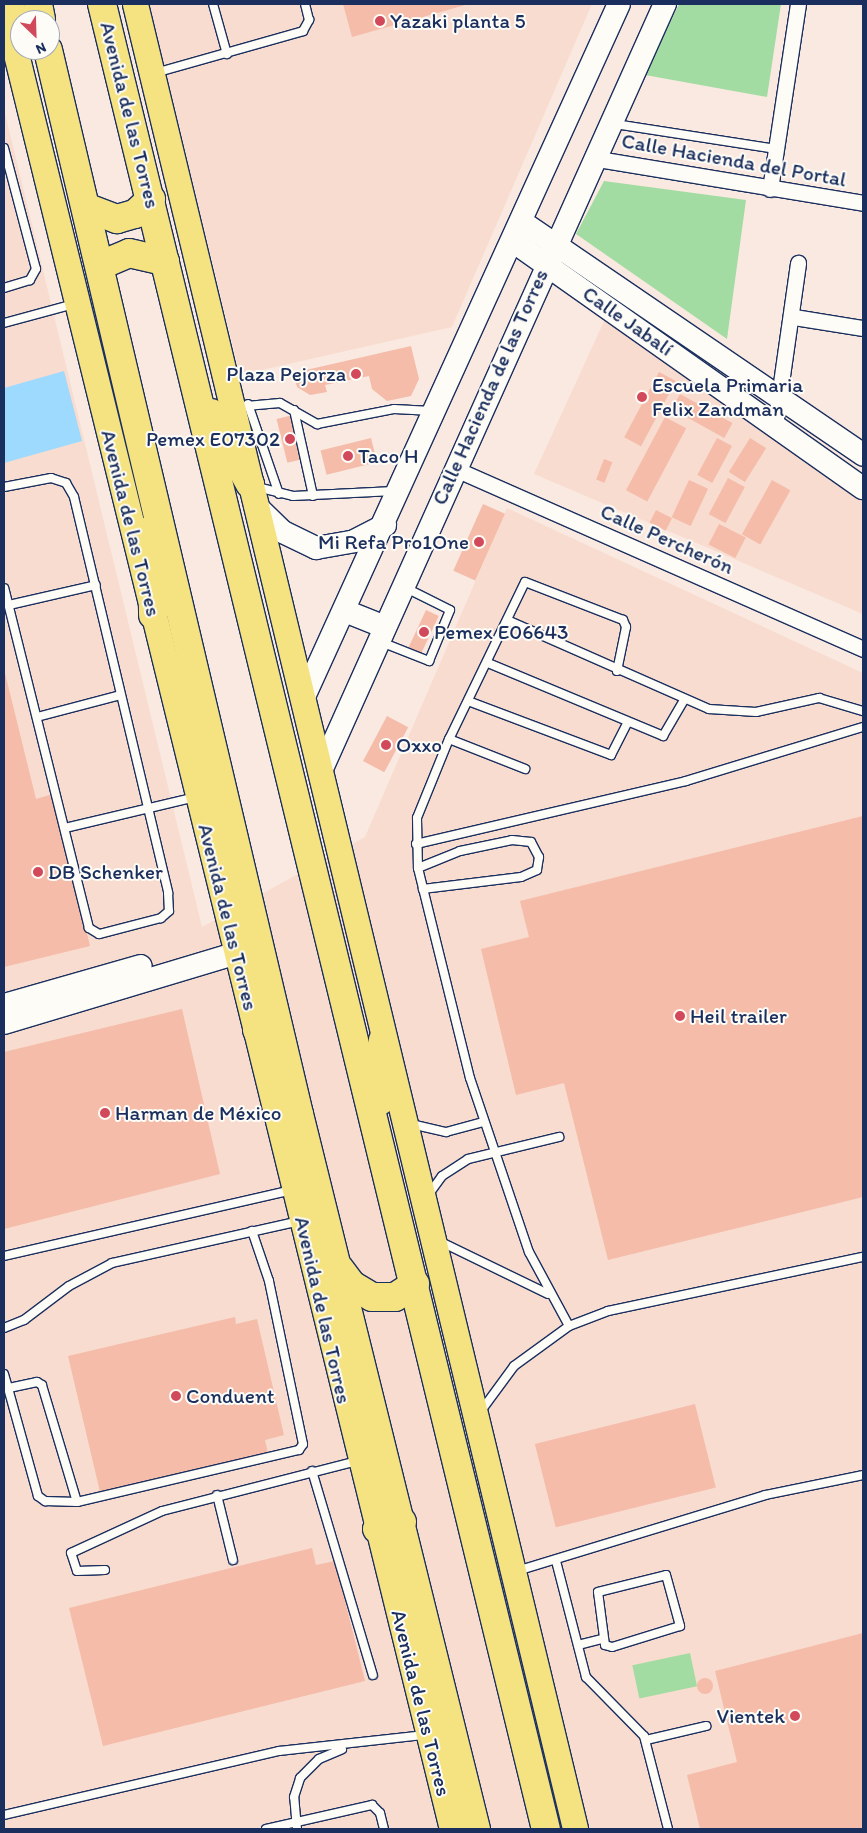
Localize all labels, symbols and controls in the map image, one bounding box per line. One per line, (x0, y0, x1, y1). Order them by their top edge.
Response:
place label: Yazaki planta 5 (390, 8, 526, 34)
north arrow (10, 10, 60, 60)
marker: Yazaki planta 5 (374, 15, 386, 27)
street label: Avenida de las Torres (95, 20, 165, 210)
text: N (33, 39, 49, 58)
street label: Calle Hacienda del Portal (620, 128, 848, 192)
street label: Calle Hacienda de las Torres (427, 266, 553, 508)
street label: Calle Jabalí (578, 281, 678, 361)
place label: Plaza Pejorza (227, 361, 346, 387)
marker: Plaza Pejorza (350, 368, 362, 380)
place label: Escuela Primaria Felix Zandman (652, 372, 803, 422)
marker: Escuela Primaria Felix Zandman (636, 391, 648, 403)
place label: Pemex E07302 (146, 426, 280, 452)
street label: Avenida de las Torres (96, 428, 166, 618)
marker: Pemex E07302 (284, 433, 296, 445)
place label: Taco H (358, 443, 418, 469)
marker: Taco H (342, 450, 354, 462)
street label: Calle Percherón (597, 499, 737, 579)
place label: Mi Refa Pro1One (320, 529, 469, 555)
marker: Mi Refa Pro1One (473, 536, 485, 548)
place label: Pemex E06643 (434, 619, 568, 645)
marker: Pemex E06643 (418, 626, 430, 638)
place label: Oxxo (396, 732, 442, 758)
marker: Oxxo (380, 739, 392, 751)
street label: Avenida de las Torres (193, 822, 263, 1012)
place label: DB Schenker (48, 859, 163, 885)
marker: DB Schenker (32, 866, 44, 878)
place label: Heil trailer (690, 1003, 787, 1029)
marker: Heil trailer (674, 1010, 686, 1022)
place label: Harman de México (115, 1100, 281, 1126)
marker: Harman de México (99, 1107, 111, 1119)
street label: Avenida de las Torres (289, 1215, 357, 1405)
place label: Conduent (186, 1383, 275, 1409)
marker: Conduent (170, 1390, 182, 1402)
street label: Avenida de las Torres (386, 1608, 456, 1798)
place label: Vientek (717, 1703, 785, 1729)
marker: Vientek (789, 1710, 801, 1722)

